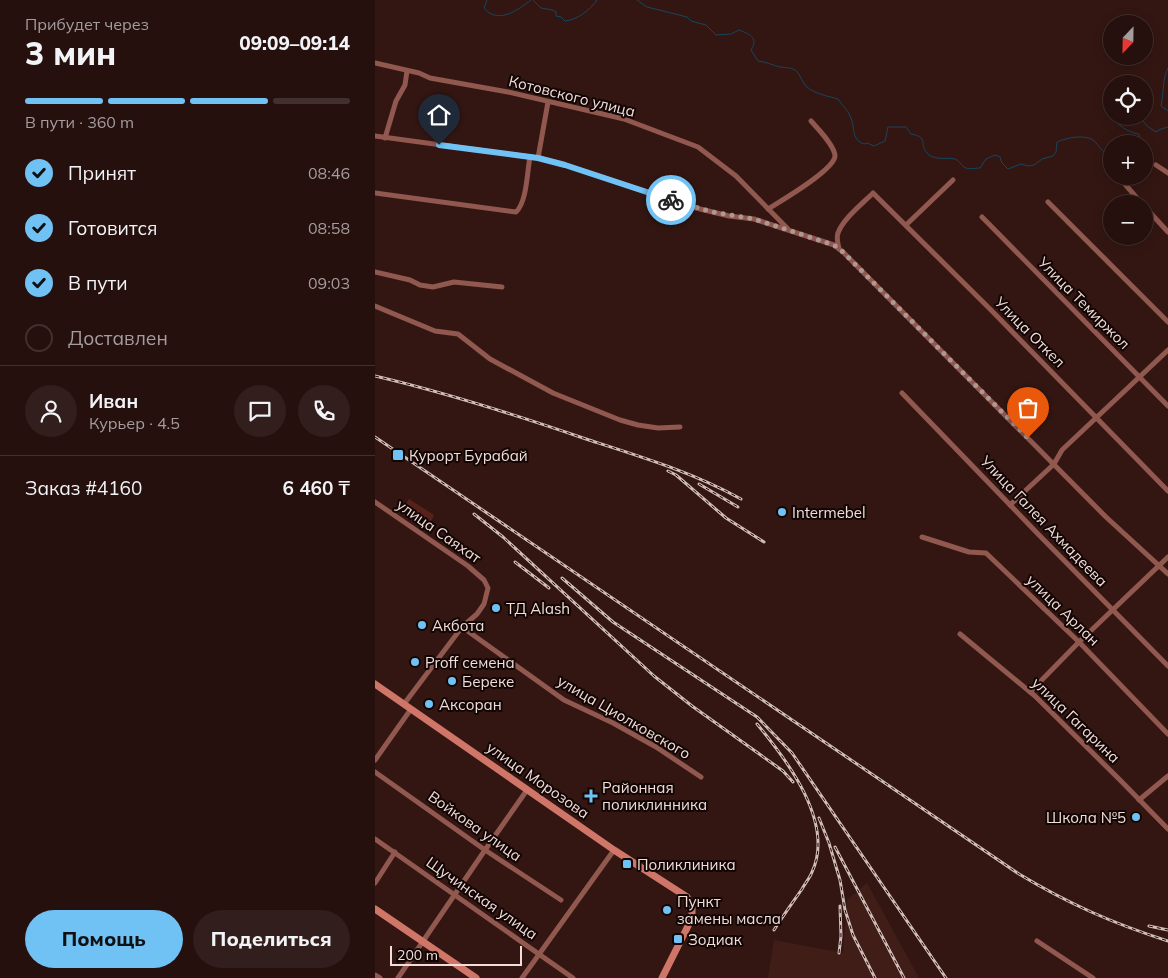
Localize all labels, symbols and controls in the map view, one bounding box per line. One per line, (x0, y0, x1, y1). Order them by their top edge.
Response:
text: Прибудет через (25, 14, 149, 34)
north arrow (1103, 15, 1153, 65)
map controls (1103, 15, 1153, 245)
text: 09:09–09:14 (239, 31, 350, 55)
text: 3 мин (25, 33, 116, 73)
street label: Котовского улица (507, 71, 637, 121)
button: locate (1103, 75, 1153, 125)
pin (418, 94, 460, 145)
icon: home (425, 101, 453, 129)
text: В пути · 360 m (25, 112, 134, 132)
button: + (1103, 135, 1153, 185)
icon: check (25, 159, 53, 187)
text: Принят (68, 161, 136, 185)
text: 08:46 (308, 163, 350, 183)
courier (646, 175, 696, 225)
icon: bike (657, 186, 685, 214)
button: − (1103, 195, 1153, 245)
icon: check (25, 214, 53, 242)
text: Готовится (68, 216, 158, 240)
text: 08:58 (308, 218, 350, 238)
street label: Улица Темиржол (1033, 252, 1134, 353)
icon: check (25, 269, 53, 297)
text: В пути (68, 271, 127, 295)
text: 09:03 (308, 273, 350, 293)
street label: Улица Откел (990, 292, 1069, 371)
text: Доставлен (68, 326, 168, 350)
button: person (25, 385, 77, 437)
button: chat (234, 385, 286, 437)
button: phone (298, 385, 350, 437)
pin (1007, 387, 1049, 438)
text: Иван (89, 389, 138, 413)
icon: bag (1014, 394, 1042, 422)
text: Курьер · 4.5 (89, 413, 180, 433)
place label: Курорт Бурабай (409, 446, 528, 465)
marker: Курорт Бурабай (391, 448, 405, 462)
street label: Улица Галея Ахмадеева (976, 451, 1112, 590)
text: Заказ #4160 (25, 476, 142, 500)
text: 6 460 ₸ (283, 476, 350, 500)
street label: улица Саяхат (393, 495, 485, 567)
place label: Intermebel (792, 503, 866, 522)
marker: Intermebel (776, 506, 788, 518)
street label: улица Арлан (1022, 570, 1104, 650)
place label: ТД Alash (506, 599, 570, 618)
marker: ТД Alash (490, 602, 502, 614)
place label: Акбота (432, 616, 485, 635)
marker: Акбота (416, 619, 428, 631)
place label: Proff семена (425, 653, 515, 672)
marker: Proff семена (409, 656, 421, 668)
street label: улица Циолковского (554, 671, 694, 763)
place label: Береке (462, 672, 514, 691)
street label: улица Гагарина (1028, 673, 1124, 767)
marker: Береке (446, 675, 458, 687)
place label: Аксоран (439, 695, 502, 714)
marker: Аксоран (423, 698, 435, 710)
street label: улица Морозова (483, 738, 593, 822)
place label: Районная поликлинника (602, 778, 707, 814)
street label: Войкова улица (425, 787, 525, 865)
marker: Районная поликлинника (584, 789, 598, 803)
place label: Школа №5 (1046, 808, 1126, 827)
marker: Школа №5 (1130, 811, 1142, 823)
street label: Щучинская улица (423, 852, 541, 944)
place label: Поликлиника (637, 855, 736, 874)
marker: Поликлиника (621, 858, 633, 870)
place label: Пункт замены масла (677, 892, 781, 928)
marker: Пункт замены масла (661, 904, 673, 916)
button: Помощь (25, 910, 183, 968)
button: Поделиться (193, 910, 350, 968)
place label: Зодиак (688, 930, 743, 949)
marker: Зодиак (672, 933, 684, 945)
scale bar (390, 943, 523, 966)
text: 200 m (397, 946, 438, 964)

